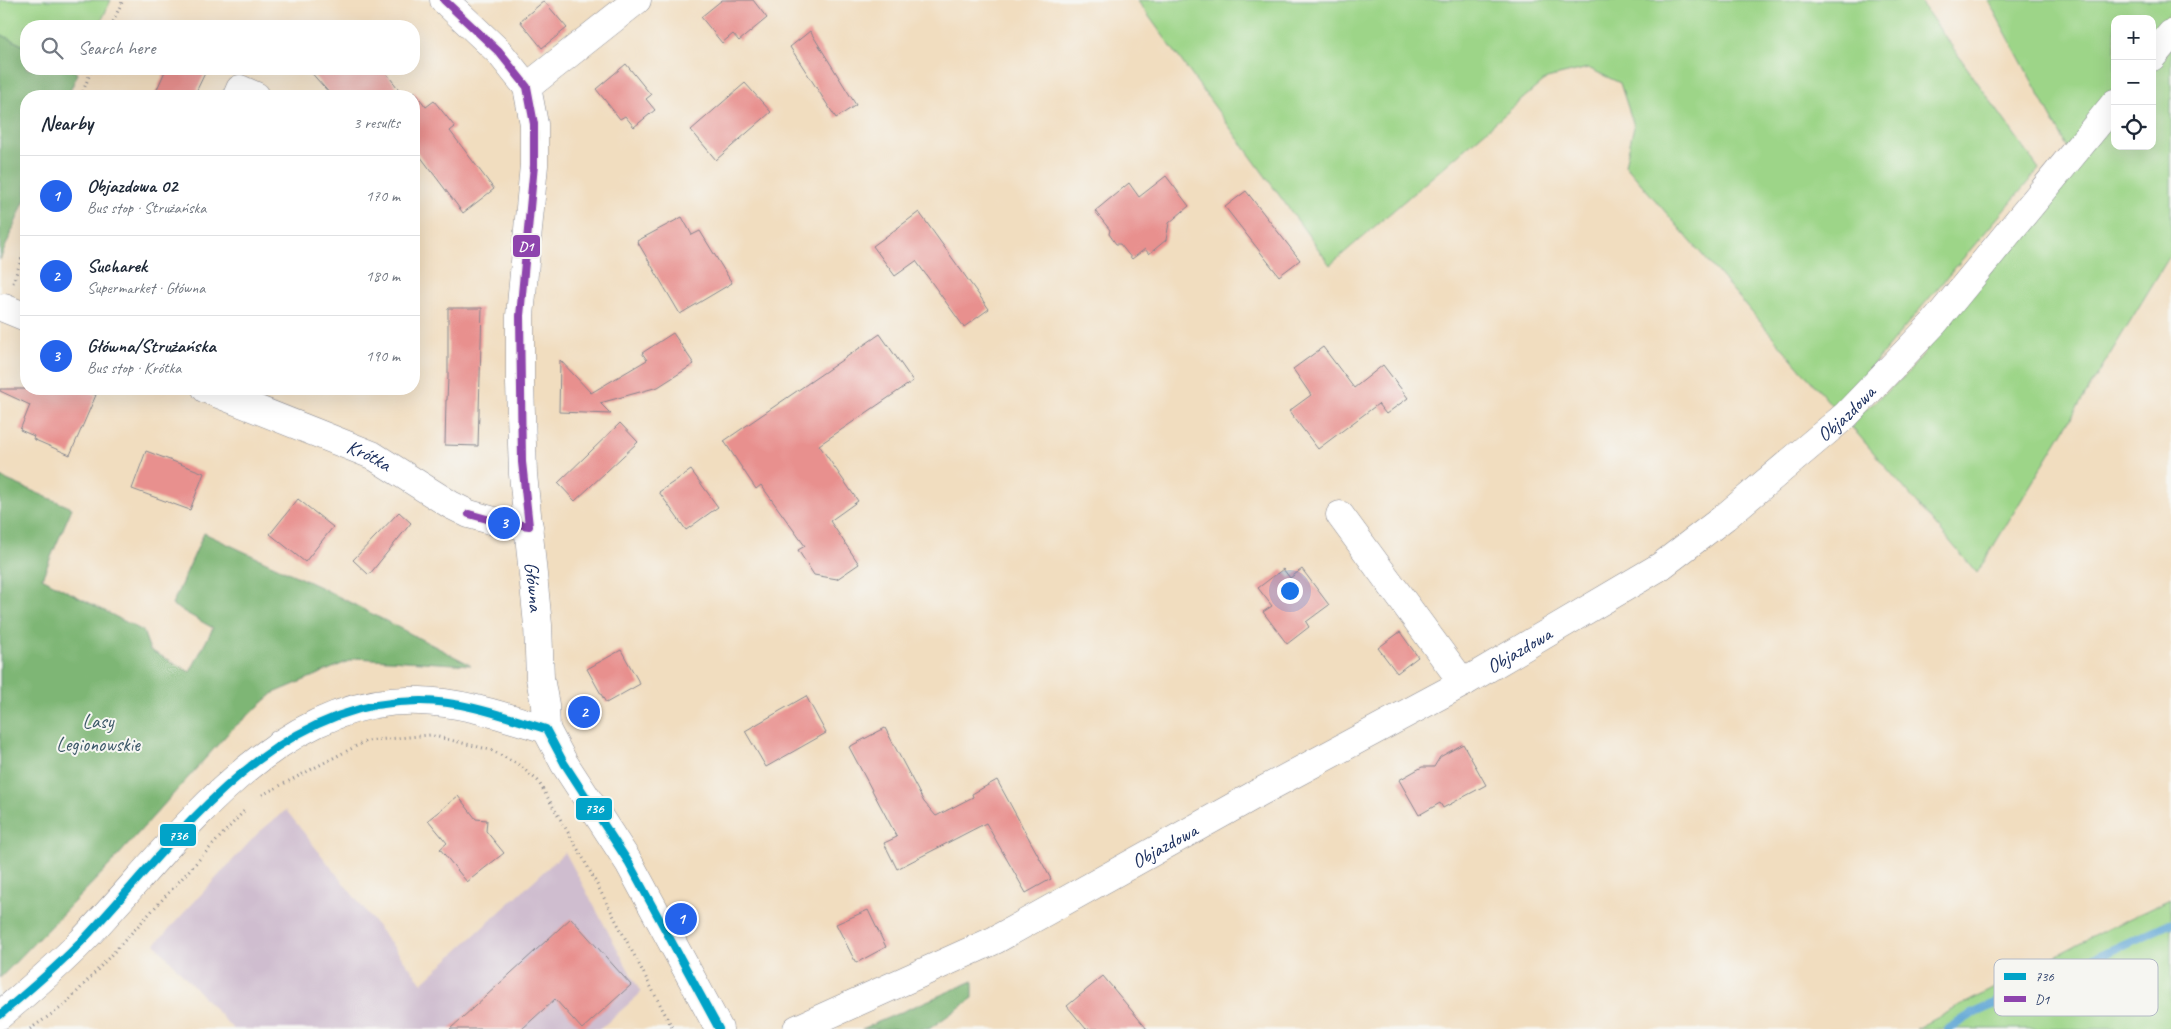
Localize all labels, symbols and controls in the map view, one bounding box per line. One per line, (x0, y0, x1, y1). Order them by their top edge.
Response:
map controls (2111, 15, 2156, 150)
button: + (2111, 15, 2156, 60)
search box (20, 20, 420, 75)
icon: search (38, 34, 66, 62)
text: Search here (78, 36, 155, 60)
button: − (2111, 60, 2156, 105)
button: locate (2111, 105, 2156, 150)
text: Nearby (40, 110, 93, 136)
text: 3 results (353, 113, 400, 133)
text: Objazdowa 02 (87, 174, 178, 198)
text: 1 (52, 186, 60, 206)
text: 170 m (366, 186, 400, 206)
text: Bus stop · Strużańska (87, 198, 206, 218)
line badge: D1 (512, 234, 541, 258)
text: D1 (519, 238, 535, 255)
text: Sucharek (87, 254, 147, 278)
text: 2 (52, 266, 60, 286)
text: 180 m (366, 266, 400, 286)
text: Supermarket · Główna (87, 278, 205, 298)
text: Główna/Strużańska (87, 334, 216, 358)
text: 3 (52, 346, 60, 366)
text: 190 m (366, 346, 400, 366)
text: Bus stop · Krótka (87, 358, 181, 378)
street label: Objazdowa (1812, 378, 1882, 447)
street label: Krótka (343, 434, 397, 477)
pin: 3 (488, 504, 520, 542)
street label: Główna (519, 561, 549, 614)
your location (1277, 578, 1303, 604)
street label: Objazdowa (1482, 620, 1558, 679)
pin: 2 (568, 693, 600, 731)
park label: Lasy Legionowskie (56, 709, 141, 757)
line badge: 736 (575, 797, 613, 821)
text: 736 (584, 800, 605, 817)
street label: Objazdowa (1127, 816, 1203, 874)
line badge: 736 (159, 823, 197, 847)
text: 736 (168, 827, 189, 844)
pin: 1 (665, 900, 697, 938)
legend (1994, 959, 2158, 1016)
text: 736 (2035, 968, 2055, 985)
text: D1 (2035, 991, 2050, 1008)

